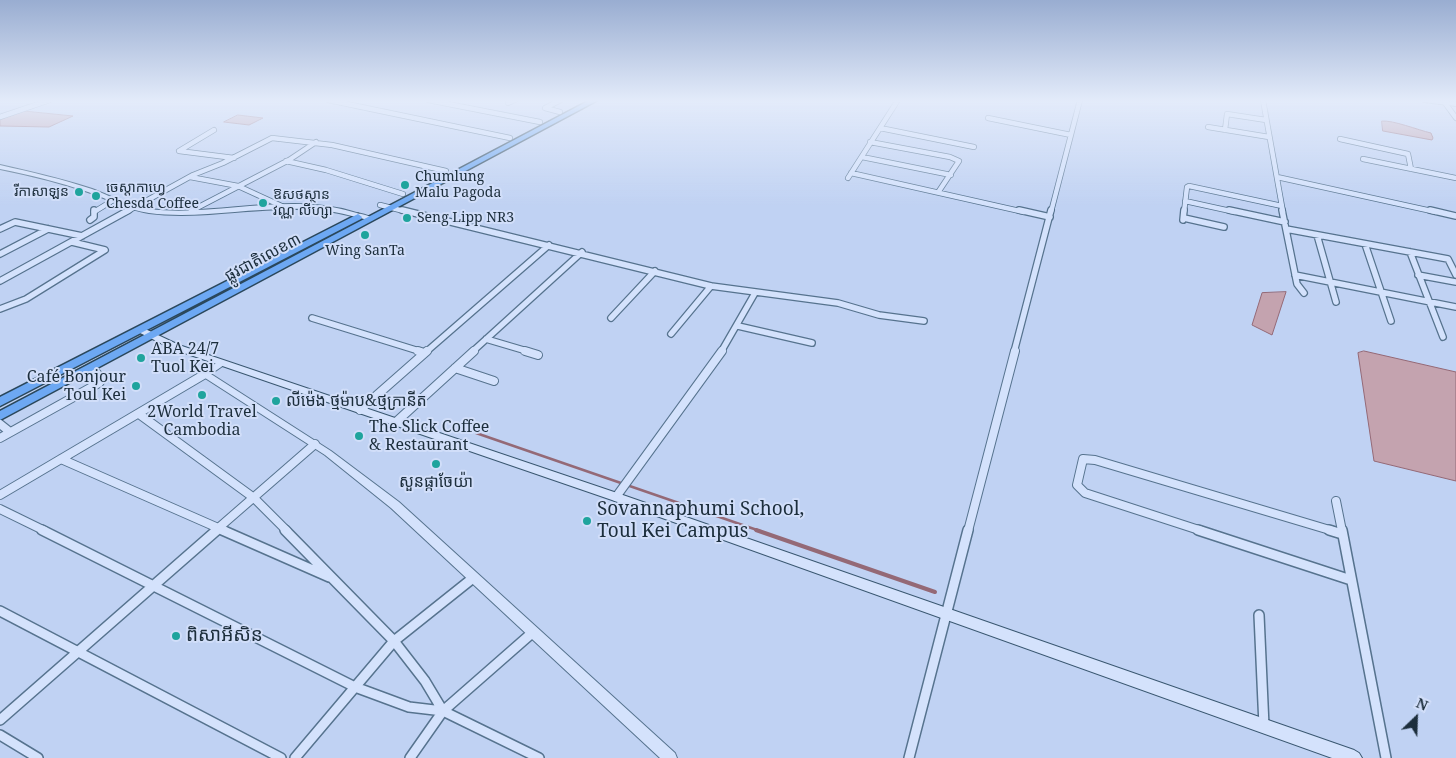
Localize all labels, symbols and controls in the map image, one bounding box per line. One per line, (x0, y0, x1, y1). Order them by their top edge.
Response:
place label: Chumlung Malu Pagoda (415, 169, 501, 202)
marker: Chumlung Malu Pagoda (399, 179, 411, 191)
place label: ចេស្ដាកាហ្វេ Chesda Coffee (106, 180, 199, 212)
place label: រីកាសាឡន (14, 184, 69, 200)
marker: រីកាសាឡន (73, 186, 85, 198)
place label: ឱសថស្ថាន វណ្ណ លីហ្សា (273, 187, 333, 220)
marker: ចេស្ដាកាហ្វេ Chesda Coffee (90, 190, 102, 202)
marker: ឱសថស្ថាន វណ្ណ លីហ្សា (257, 197, 269, 209)
place label: Seng Lipp NR3 (417, 210, 514, 226)
marker: Seng Lipp NR3 (401, 212, 413, 224)
marker: Wing SanTa (359, 229, 371, 241)
street label: ផ្លូវជាតិលេខ៣ (222, 230, 304, 286)
place label: Wing SanTa (325, 243, 405, 259)
place label: ABA 24/7 Tuol Kei (151, 339, 219, 377)
marker: ABA 24/7 Tuol Kei (135, 352, 147, 364)
place label: Café Bonjour Toul Kei (27, 367, 126, 405)
marker: Café Bonjour Toul Kei (130, 380, 142, 392)
marker: 2World Travel Cambodia (196, 389, 208, 401)
place label: លីម៉េង ថ្មម៉ាប&ថ្មក្រានីត (286, 391, 427, 411)
marker: លីម៉េង ថ្មម៉ាប&ថ្មក្រានីត (270, 395, 282, 407)
place label: 2World Travel Cambodia (147, 402, 257, 440)
place label: The Slick Coffee & Restaurant (369, 417, 489, 455)
marker: The Slick Coffee & Restaurant (353, 430, 365, 442)
marker: សួនផ្កាចែយ៉ា (430, 458, 442, 470)
place label: សួនផ្កាចែយ៉ា (399, 472, 473, 492)
place label: Sovannaphumi School, Toul Kei Campus (597, 499, 804, 543)
marker: Sovannaphumi School, Toul Kei Campus (581, 515, 593, 527)
place label: ពិសាអីសិន (186, 625, 263, 647)
marker: ពិសាអីសិន (170, 630, 182, 642)
north arrow (1391, 693, 1441, 743)
text: N (1413, 693, 1431, 715)

